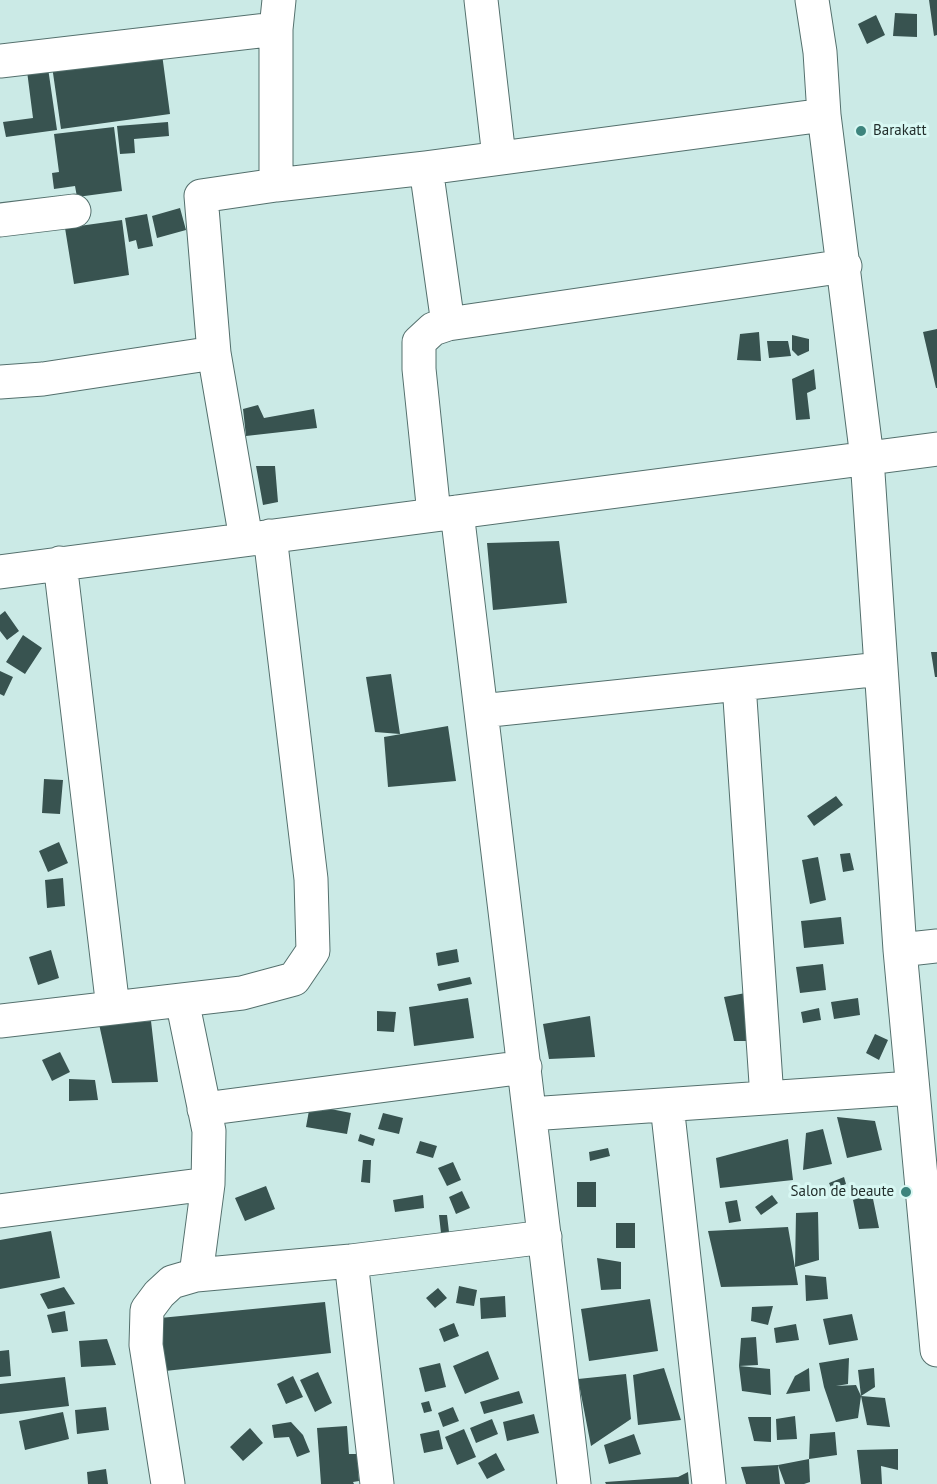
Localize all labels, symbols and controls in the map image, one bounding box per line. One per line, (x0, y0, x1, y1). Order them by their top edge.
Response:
place label: Barakatt (873, 122, 927, 140)
marker: Barakatt (854, 124, 868, 138)
place label: Salon de beaute (790, 1183, 894, 1201)
marker: Salon de beaute (899, 1185, 913, 1199)

